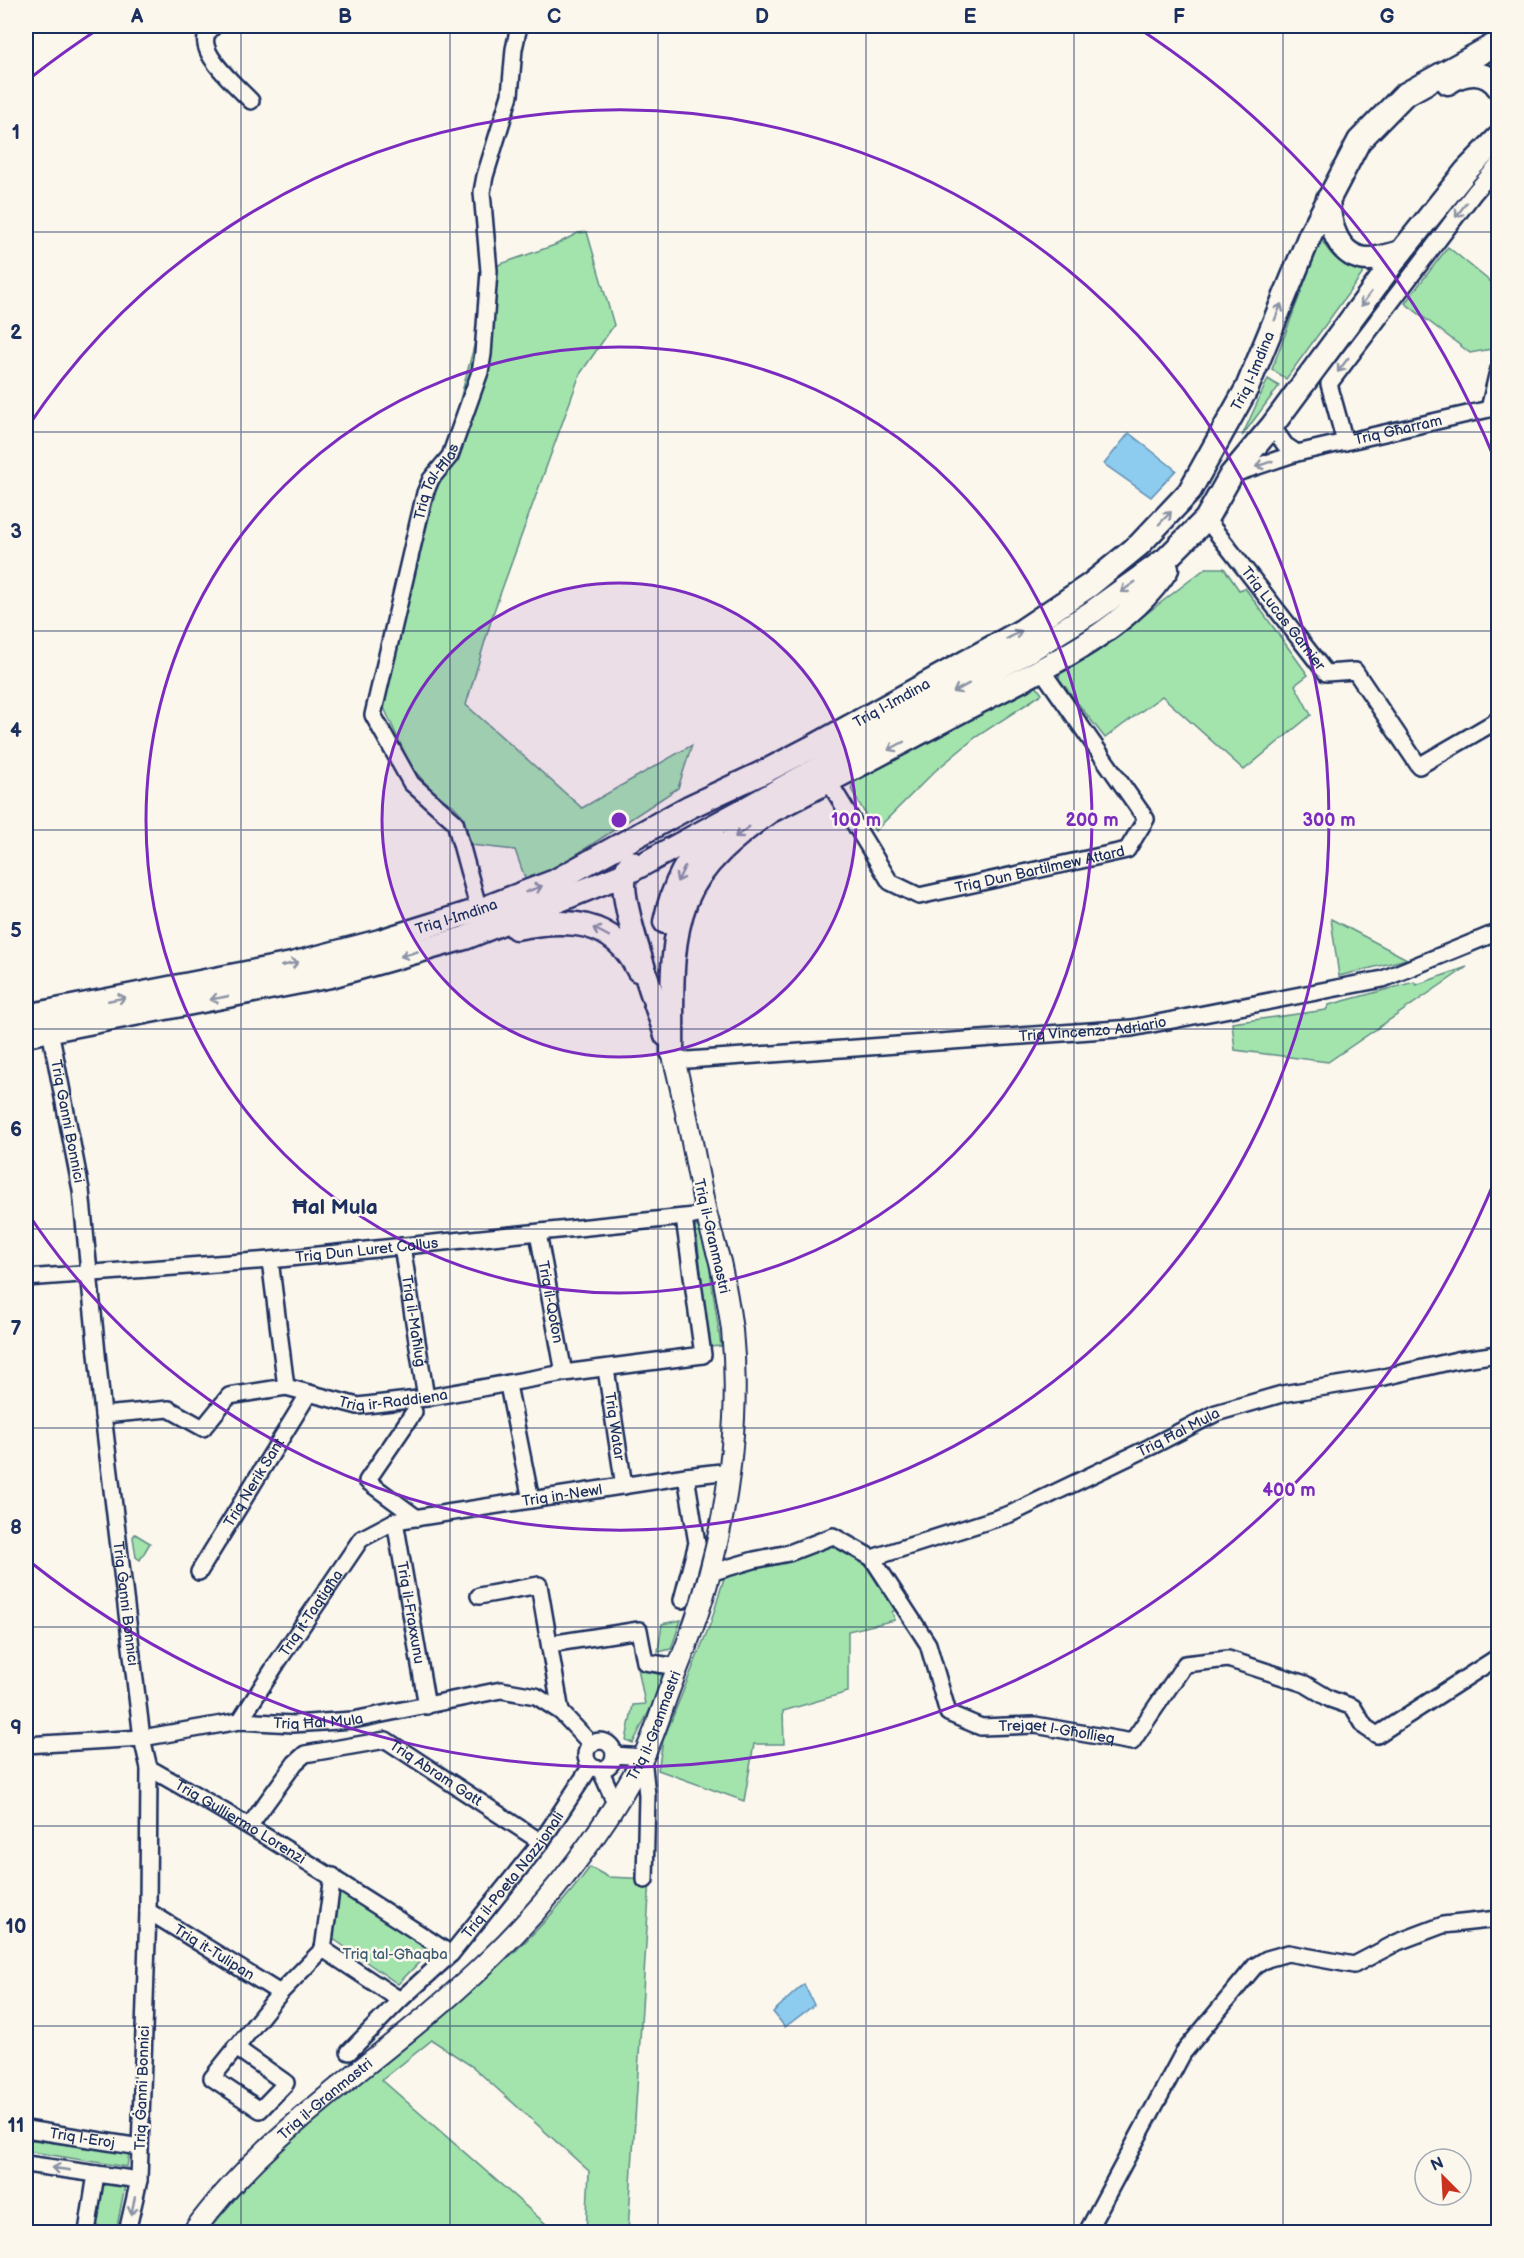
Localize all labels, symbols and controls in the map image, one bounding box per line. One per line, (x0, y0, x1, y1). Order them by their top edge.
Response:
text: A (130, 5, 144, 29)
text: B (338, 5, 352, 29)
text: C (547, 5, 561, 29)
text: D (755, 5, 769, 29)
text: E (964, 5, 977, 29)
text: F (1173, 5, 1185, 29)
text: G (1380, 5, 1395, 29)
text: 1 (12, 121, 20, 145)
one-way arrow (1455, 201, 1468, 217)
one-way arrow (1359, 290, 1372, 306)
one-way arrow (1273, 303, 1284, 322)
text: 2 (10, 321, 22, 345)
street label: Triq l-Imdina (1227, 329, 1279, 414)
one-way arrow (1337, 357, 1350, 373)
street label: Triq Għarram (1352, 411, 1444, 450)
street label: Triq Tal-Ħlas (410, 441, 464, 522)
one-way arrow (1255, 459, 1274, 470)
one-way arrow (1157, 511, 1172, 526)
text: 3 (10, 520, 22, 544)
street label: Triq Lucas Garnier (1237, 563, 1330, 675)
one-way arrow (1121, 581, 1137, 593)
one-way arrow (1005, 629, 1022, 641)
street label: Triq l-Imdina (850, 674, 934, 732)
one-way arrow (953, 683, 971, 694)
text: 4 (10, 719, 22, 743)
one-way arrow (888, 740, 905, 752)
centre of rings (609, 810, 629, 830)
text: 100 m (831, 810, 881, 831)
text: 200 m (1065, 810, 1119, 831)
text: 300 m (1302, 810, 1356, 831)
one-way arrow (735, 826, 751, 838)
street label: Triq Dun Bartilmew Attard (953, 842, 1127, 898)
one-way arrow (675, 865, 686, 883)
one-way arrow (524, 883, 543, 894)
street label: Triq l-Imdina (413, 895, 500, 939)
text: 5 (10, 919, 22, 943)
one-way arrow (593, 926, 610, 938)
one-way arrow (399, 949, 418, 960)
one-way arrow (280, 958, 299, 969)
one-way arrow (107, 992, 126, 1004)
one-way arrow (209, 993, 229, 1004)
street label: Triq Vincenzo Adriario (1018, 1012, 1168, 1046)
street label: Triq Ġanni Bonnici (46, 1058, 88, 1185)
text: 6 (10, 1118, 22, 1142)
street label: Triq il-Granmastri (689, 1177, 734, 1296)
district label: Ħal Mula (292, 1195, 378, 1220)
street label: Triq Dun Luret Callus (295, 1234, 440, 1267)
street label: Triq il-Qoton (533, 1259, 567, 1345)
street label: Triq il-Maħluġ (397, 1274, 430, 1368)
text: 7 (10, 1317, 22, 1341)
street label: Triq ir-Raddiena (337, 1385, 449, 1416)
street label: Triq Watar (600, 1391, 629, 1462)
street label: Triq Ħal Mula (1134, 1404, 1223, 1462)
street label: Triq Nerik Sant (220, 1434, 289, 1531)
street label: Triq in-Newl (521, 1480, 604, 1511)
text: 400 m (1262, 1480, 1316, 1501)
text: 8 (10, 1516, 22, 1540)
street label: Triq Ġanni Bonnici (108, 1540, 142, 1667)
street label: Triq il-Fraxxunu (392, 1560, 429, 1665)
street label: Triq it-Taqtigħa (275, 1566, 347, 1660)
street label: Triq il-Granmastri (623, 1668, 686, 1784)
street label: Triq Ħal Mula (273, 1709, 365, 1734)
text: 9 (10, 1716, 22, 1740)
street label: Trejqet l-Għollieq (998, 1716, 1116, 1749)
street label: Triq Abram Gatt (386, 1736, 486, 1811)
street label: Triq Gulliermo Lorenzi (171, 1776, 309, 1869)
street label: Triq il-Poeta Nazzjonali (458, 1808, 568, 1943)
text: 10 (6, 1915, 26, 1939)
street label: Triq it-Tulipan (170, 1920, 258, 1985)
park label: Triq tal-Għaqba (342, 1945, 448, 1964)
street label: Triq Ġanni Bonnici (131, 2025, 154, 2151)
street label: Triq il-Granmastri (274, 2054, 377, 2144)
text: 11 (8, 2114, 24, 2138)
street label: Triq l-Eroj (48, 2124, 116, 2153)
north arrow (1413, 2147, 1473, 2207)
text: N (1428, 2154, 1447, 2176)
one-way arrow (52, 2164, 72, 2175)
one-way arrow (126, 2196, 138, 2215)

